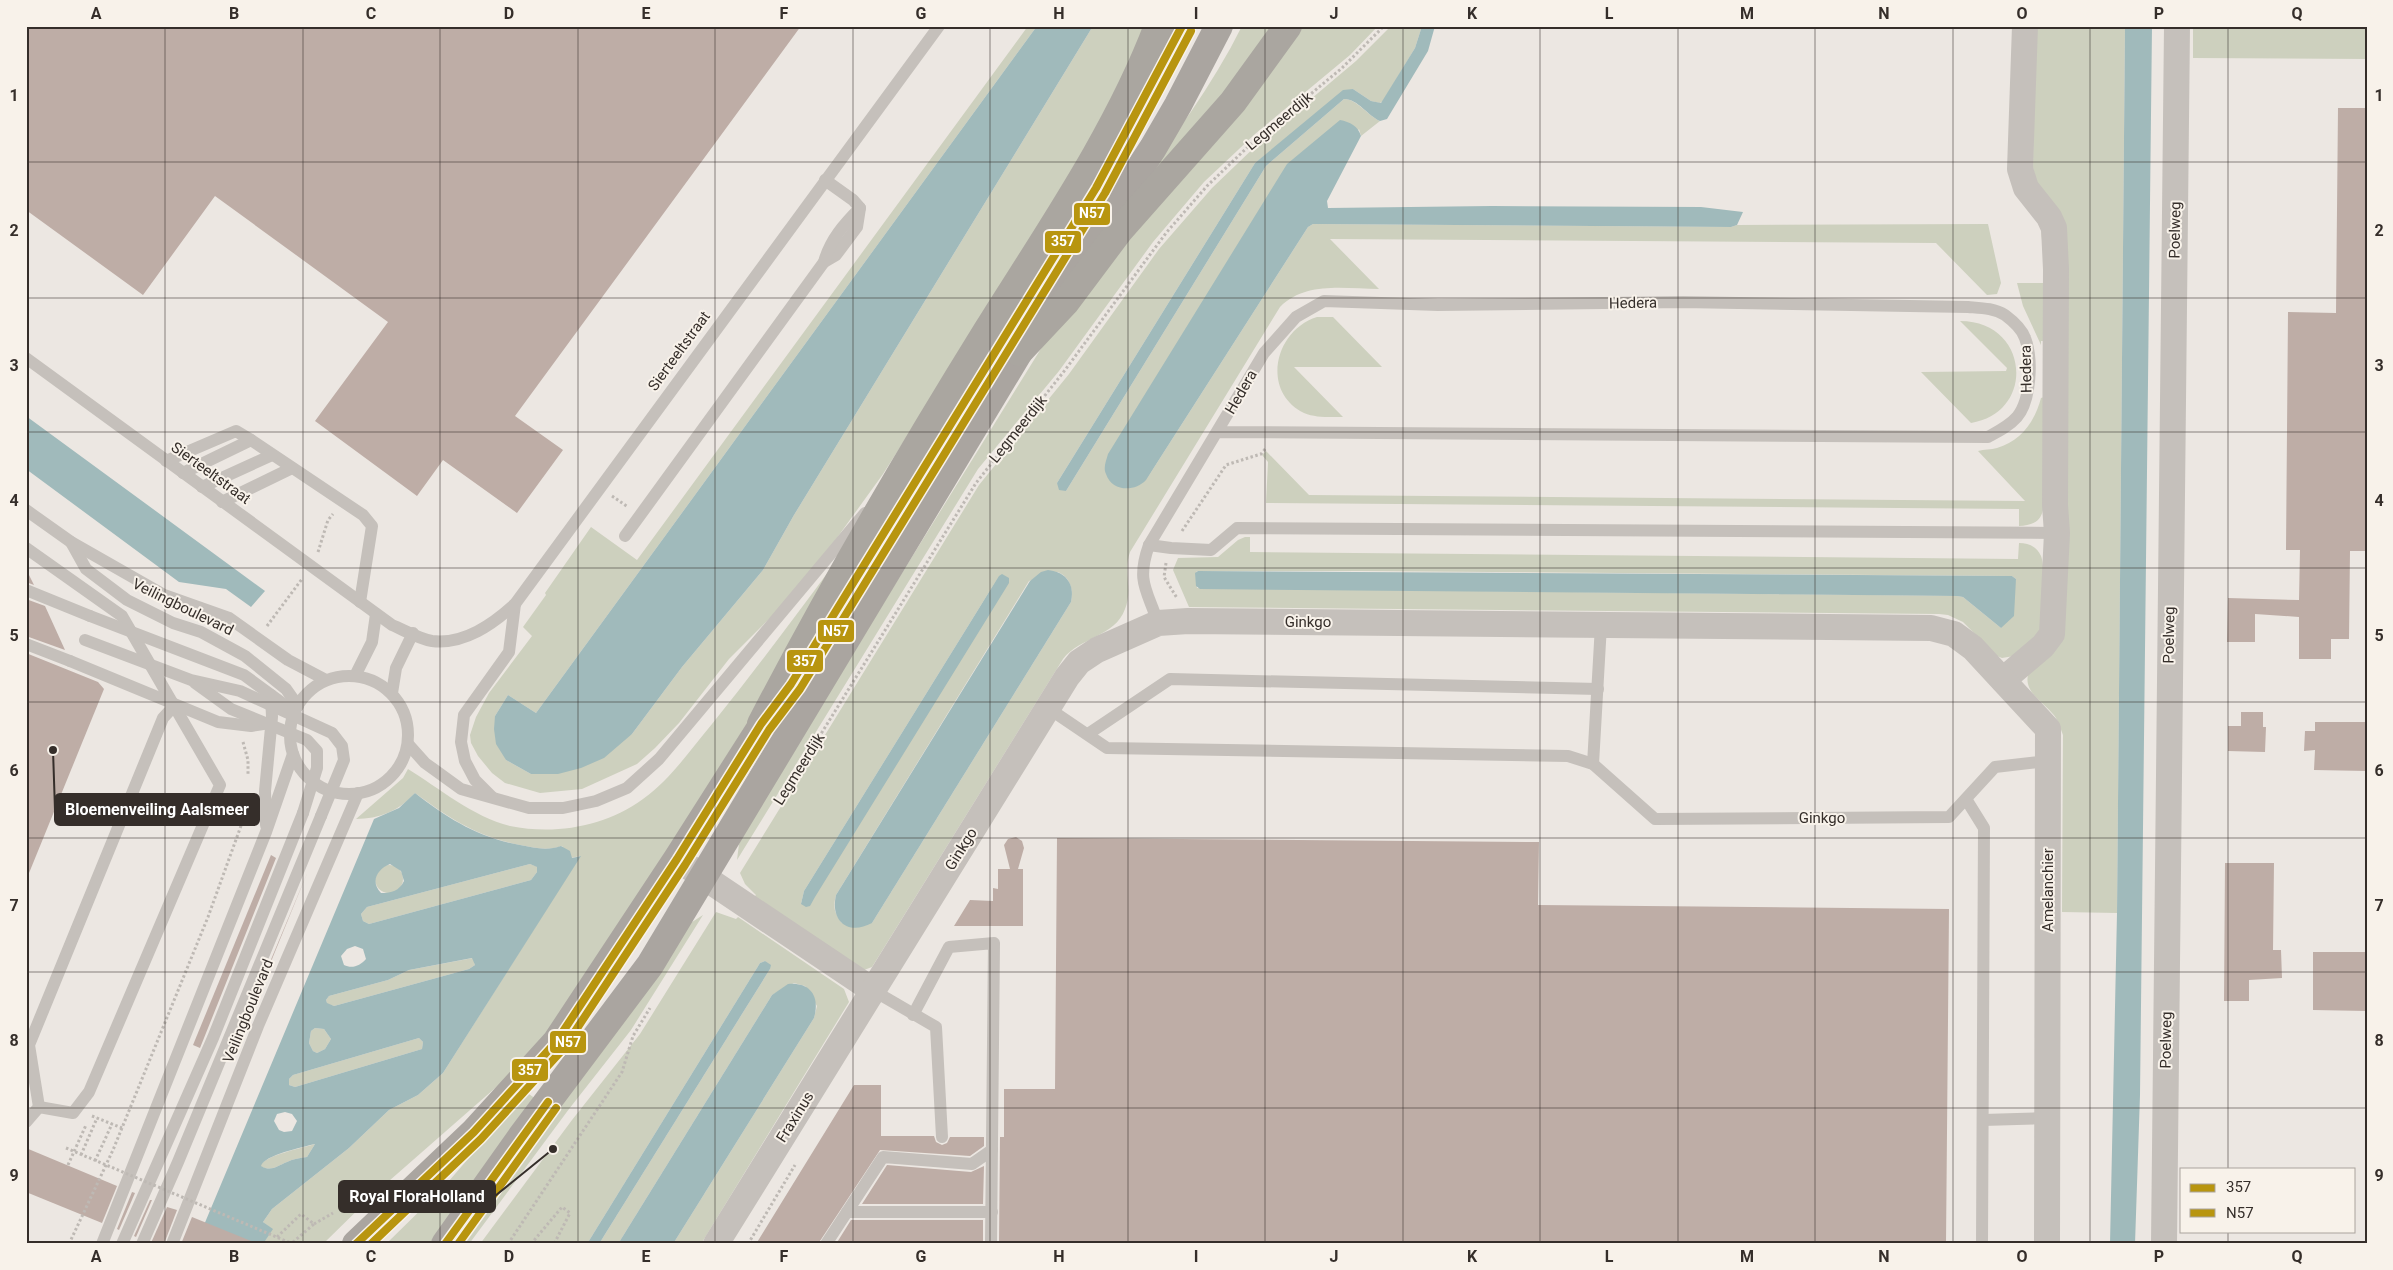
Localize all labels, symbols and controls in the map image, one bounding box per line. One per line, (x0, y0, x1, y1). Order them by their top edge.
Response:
text: A (91, 4, 102, 23)
text: B (229, 4, 239, 23)
text: C (366, 4, 376, 23)
text: D (504, 4, 514, 23)
text: E (642, 4, 651, 23)
text: F (780, 4, 789, 23)
text: G (916, 4, 927, 23)
text: H (1053, 4, 1065, 23)
text: I (1194, 4, 1198, 23)
text: J (1330, 4, 1338, 23)
text: K (1467, 4, 1478, 23)
text: L (1605, 4, 1614, 23)
text: M (1740, 4, 1754, 23)
text: N (1878, 4, 1890, 23)
text: O (2016, 4, 2028, 23)
text: P (2154, 4, 2164, 23)
text: Q (2291, 4, 2303, 23)
text: 1 (9, 86, 19, 105)
text: 1 (2374, 86, 2384, 105)
street label: Legmeerdijk (1242, 88, 1316, 154)
street label: Poelweg (2166, 201, 2184, 259)
line badge: N57 (1073, 202, 1111, 226)
text: N57 (1079, 205, 1105, 221)
text: 2 (9, 221, 19, 240)
text: 2 (2374, 221, 2384, 240)
line badge: 357 (1044, 230, 1082, 254)
text: 357 (1051, 233, 1075, 249)
street label: Hedera (1609, 294, 1657, 312)
street label: Sierteeltstraat (644, 308, 714, 394)
street label: Hedera (2017, 345, 2035, 393)
text: 3 (9, 356, 19, 375)
text: 3 (2374, 356, 2384, 375)
street label: Hedera (1221, 367, 1261, 417)
street label: Legmeerdijk (985, 391, 1051, 466)
street label: Sierteeltstraat (168, 438, 254, 508)
text: 4 (9, 491, 19, 510)
text: 4 (2374, 491, 2384, 510)
street label: Veilingboulevard (129, 575, 237, 639)
street label: Poelweg (2160, 606, 2178, 664)
street label: Ginkgo (1285, 613, 1331, 631)
line badge: N57 (817, 619, 855, 643)
text: N57 (823, 623, 849, 639)
text: 5 (9, 626, 19, 645)
text: 5 (2374, 626, 2384, 645)
line badge: 357 (786, 649, 824, 673)
text: 357 (793, 653, 817, 669)
street label: Legmeerdijk (770, 729, 829, 808)
text: 6 (9, 761, 19, 780)
text: 6 (2374, 761, 2384, 780)
callout: Bloemenveiling Aalsmeer (55, 794, 259, 825)
text: Bloemenveiling Aalsmeer (65, 800, 249, 819)
street label: Ginkgo (1799, 809, 1845, 827)
street label: Ginkgo (941, 824, 981, 874)
street label: Amelanchier (2039, 848, 2057, 932)
text: 7 (9, 896, 19, 915)
text: 7 (2374, 896, 2384, 915)
street label: Veilingboulevard (219, 956, 277, 1066)
street label: Poelweg (2157, 1011, 2175, 1069)
line badge: N57 (549, 1030, 587, 1054)
text: 8 (9, 1031, 19, 1050)
text: 8 (2374, 1031, 2384, 1050)
text: N57 (555, 1034, 581, 1050)
line badge: 357 (511, 1058, 549, 1082)
text: 357 (518, 1062, 542, 1078)
street label: Fraxinus (772, 1088, 818, 1146)
text: 9 (9, 1166, 19, 1185)
text: 9 (2374, 1166, 2384, 1185)
legend (2180, 1168, 2356, 1232)
text: 357 (2226, 1178, 2251, 1196)
callout: Royal FloraHolland (339, 1181, 495, 1212)
text: Royal FloraHolland (349, 1187, 485, 1206)
text: N57 (2226, 1204, 2254, 1222)
text: A (91, 1247, 102, 1266)
text: B (229, 1247, 239, 1266)
text: C (366, 1247, 376, 1266)
text: D (504, 1247, 514, 1266)
text: E (642, 1247, 651, 1266)
text: F (780, 1247, 789, 1266)
text: G (916, 1247, 927, 1266)
text: H (1053, 1247, 1065, 1266)
text: I (1194, 1247, 1198, 1266)
text: J (1330, 1247, 1338, 1266)
text: K (1467, 1247, 1478, 1266)
text: L (1605, 1247, 1614, 1266)
text: M (1740, 1247, 1754, 1266)
text: N (1878, 1247, 1890, 1266)
text: O (2016, 1247, 2028, 1266)
text: P (2154, 1247, 2164, 1266)
text: Q (2291, 1247, 2303, 1266)

